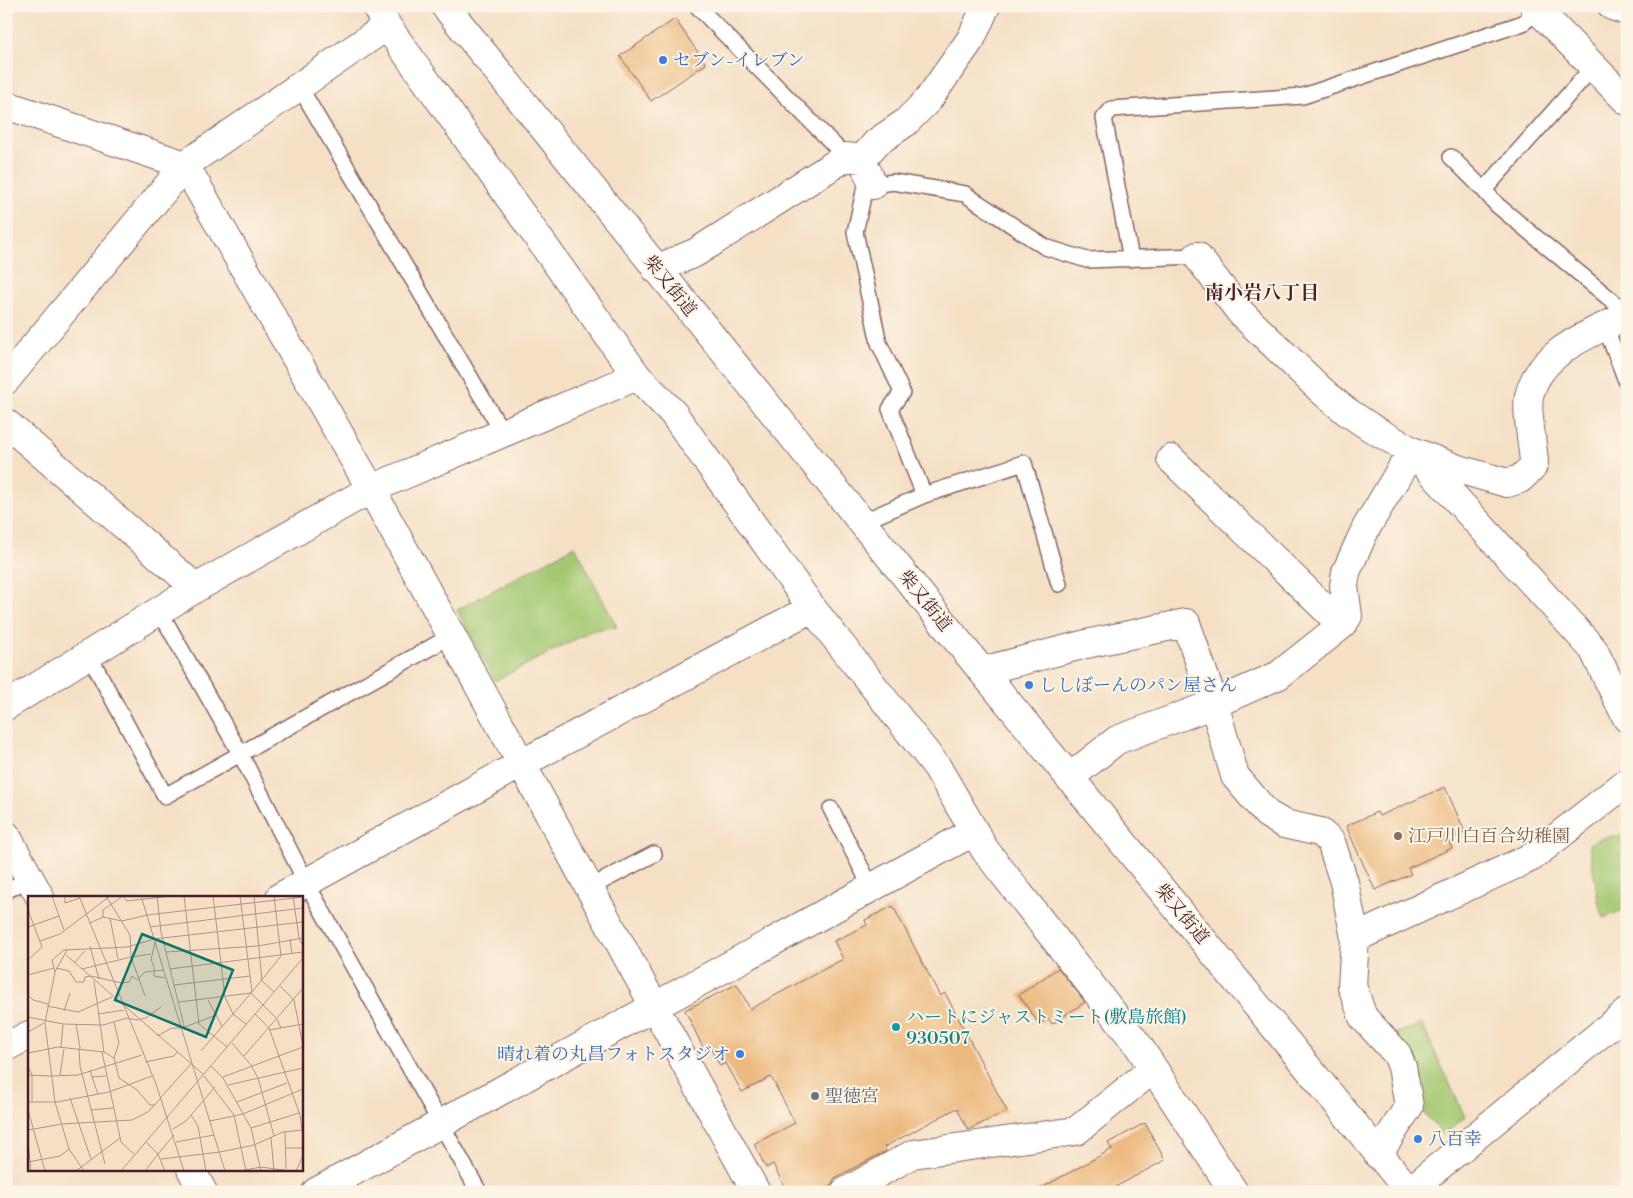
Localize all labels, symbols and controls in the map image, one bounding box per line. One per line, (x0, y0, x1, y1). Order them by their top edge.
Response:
place label: セブン-イレブン (673, 49, 805, 72)
marker: セブン-イレブン (657, 54, 669, 66)
street label: 柴又街道 (638, 251, 702, 321)
district label: 南小岩八丁目 (1205, 281, 1319, 305)
street label: 柴又街道 (893, 566, 957, 636)
place label: ししぼーんのパン屋さん (1039, 674, 1237, 697)
marker: ししぼーんのパン屋さん (1023, 679, 1035, 691)
place label: 江戸川白百合幼稚園 (1408, 825, 1570, 848)
marker: 江戸川白百合幼稚園 (1392, 830, 1404, 842)
street label: 柴又街道 (1150, 879, 1214, 949)
inset map (28, 896, 302, 1170)
place label: ハートにジャストミート(敷島旅館) 930507 (906, 1006, 1187, 1050)
marker: ハートにジャストミート(敷島旅館) 930507 (890, 1021, 902, 1033)
place label: 晴れ着の丸昌フォトスタジオ (497, 1043, 730, 1066)
marker: 晴れ着の丸昌フォトスタジオ (734, 1048, 746, 1060)
place label: 聖徳宮 (825, 1085, 879, 1108)
marker: 聖徳宮 (809, 1090, 821, 1102)
place label: 八百幸 (1428, 1128, 1482, 1151)
marker: 八百幸 (1412, 1133, 1424, 1145)

